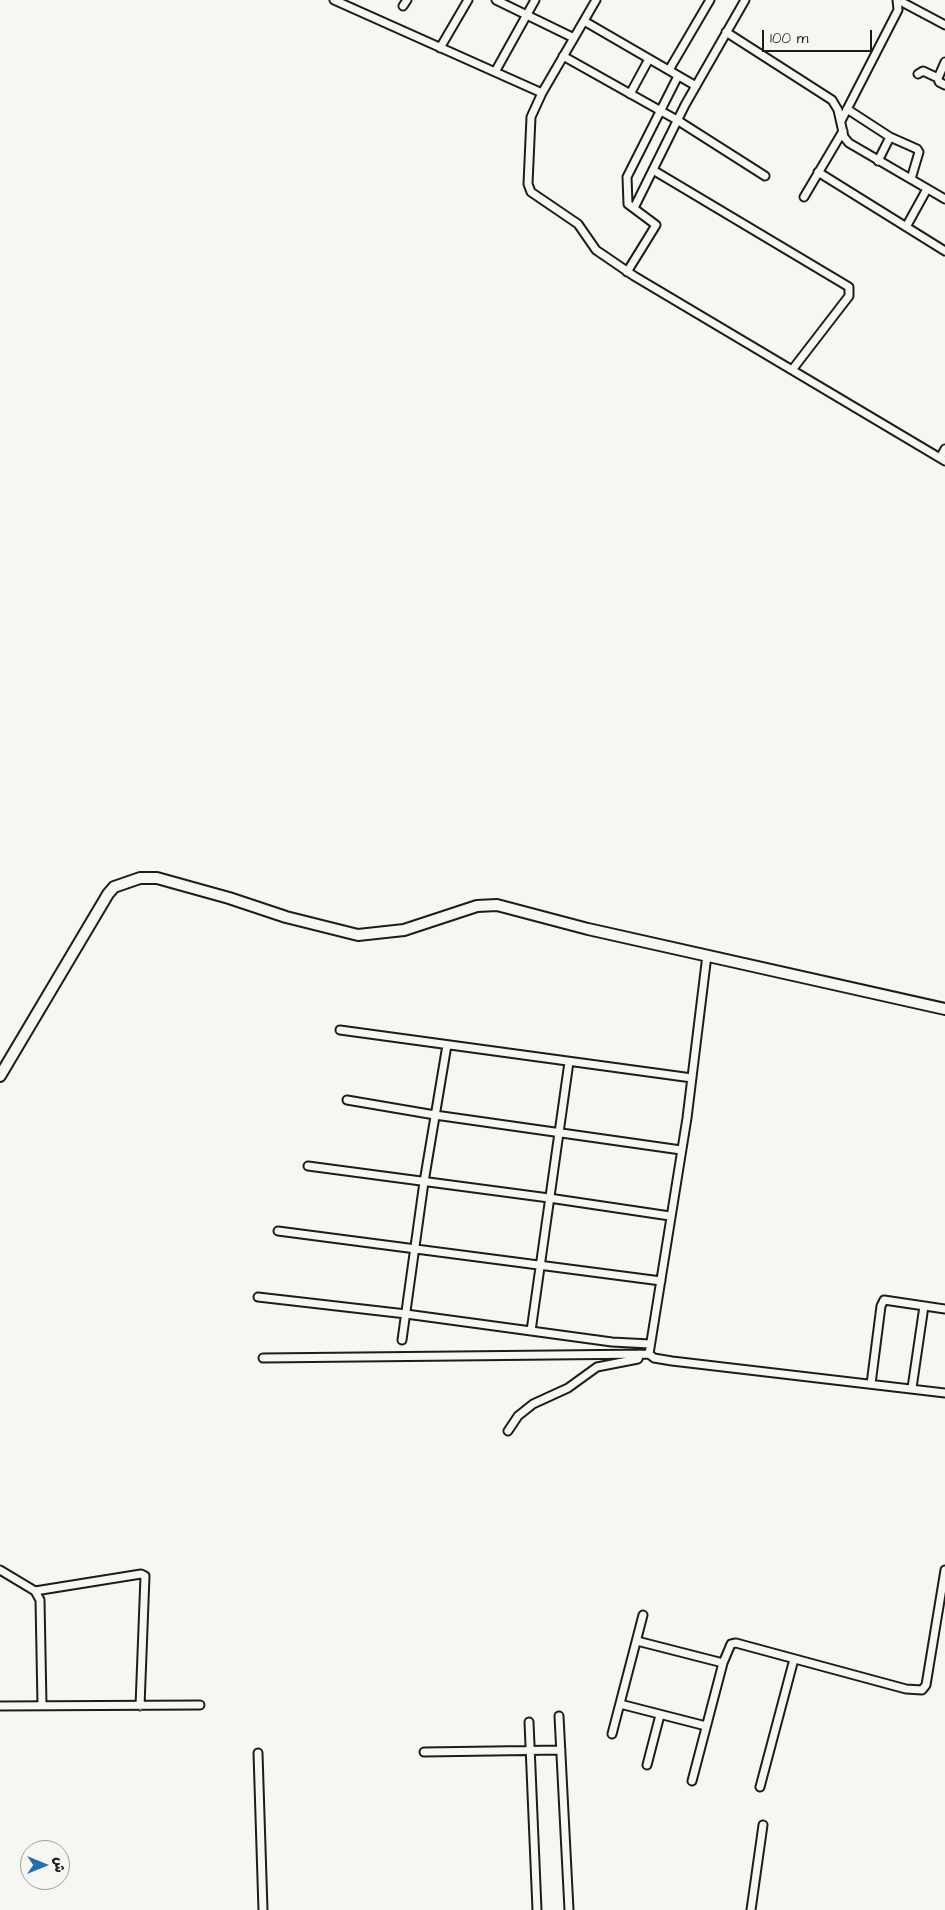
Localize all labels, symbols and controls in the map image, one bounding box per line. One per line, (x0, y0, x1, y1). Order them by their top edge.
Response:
scale bar (765, 20, 875, 52)
text: 100 m (770, 28, 809, 49)
north arrow (20, 1840, 70, 1890)
text: ش (49, 1857, 69, 1873)

